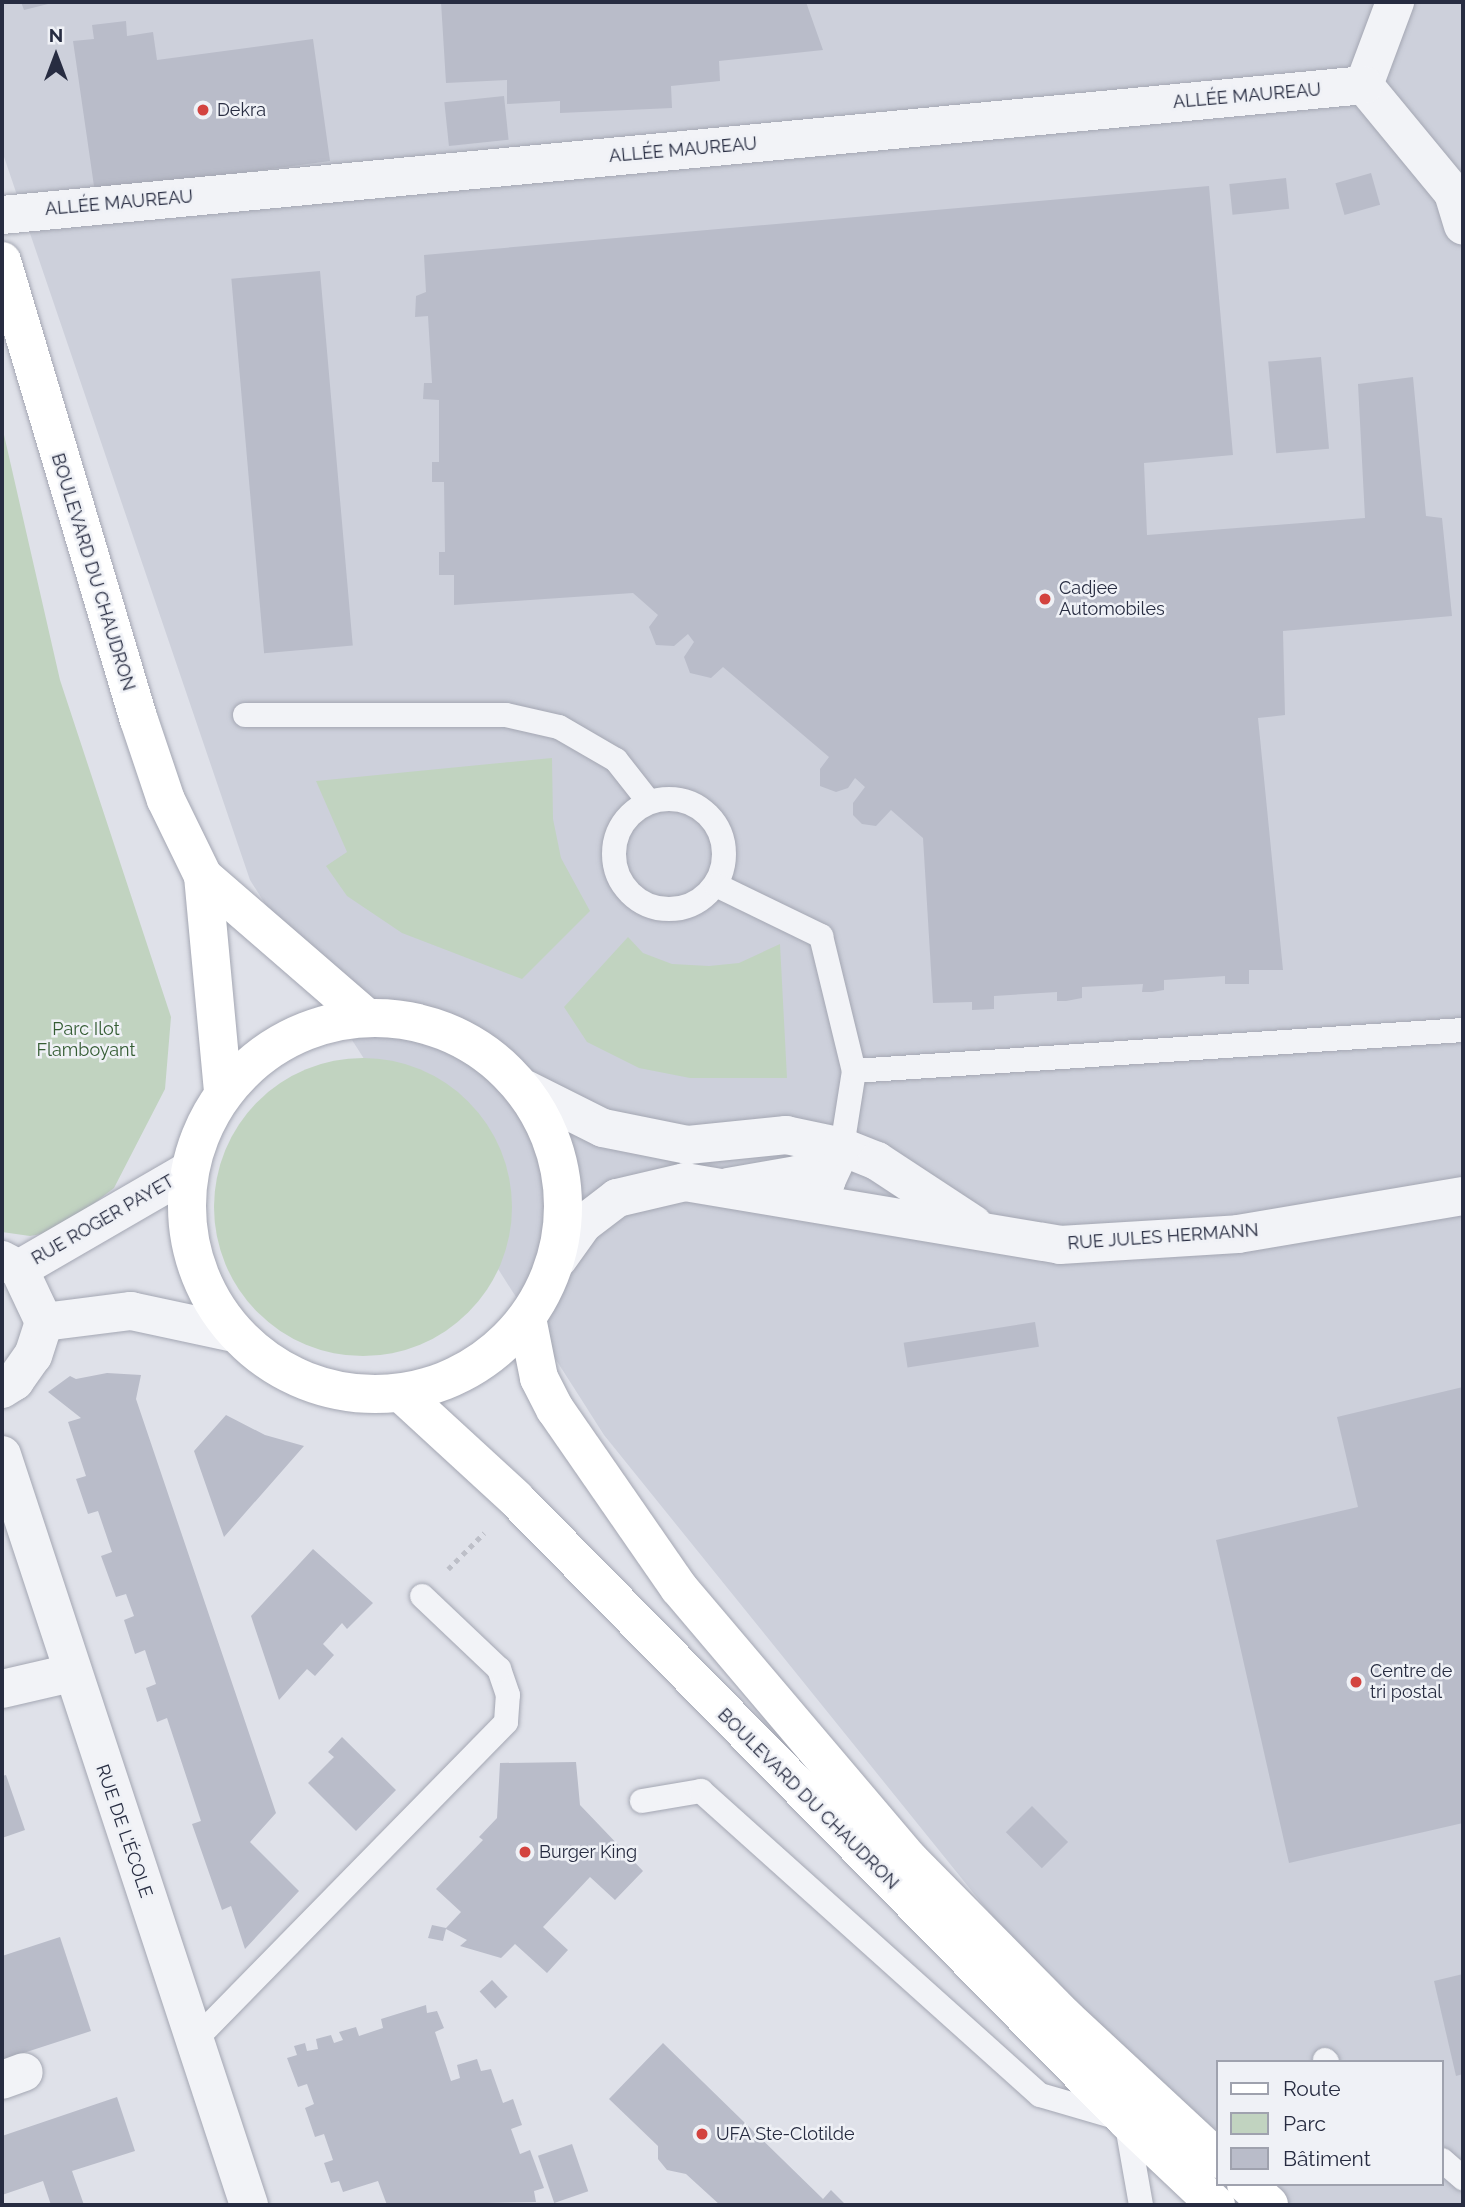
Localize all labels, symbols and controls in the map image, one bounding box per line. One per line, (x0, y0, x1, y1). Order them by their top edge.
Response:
north arrow (21, 21, 91, 91)
text: N (49, 24, 63, 46)
street label: ALLÉE MAUREAU (1172, 79, 1322, 113)
place label: Dekra (217, 99, 266, 121)
marker: Dekra (195, 102, 211, 118)
street label: ALLÉE MAUREAU (608, 133, 758, 167)
street label: ALLÉE MAUREAU (44, 186, 194, 220)
street label: BOULEVARD DU CHAUDRON (47, 451, 139, 693)
place label: Cadjee Automobiles (1059, 578, 1165, 620)
marker: Cadjee Automobiles (1037, 591, 1053, 607)
park label: Parc Ilot Flamboyant (36, 1019, 136, 1062)
street label: RUE ROGER PAYET (28, 1170, 178, 1270)
street label: RUE JULES HERMANN (1067, 1220, 1259, 1254)
place label: Centre de tri postal (1370, 1661, 1452, 1704)
marker: Centre de tri postal (1348, 1674, 1364, 1690)
street label: BOULEVARD DU CHAUDRON (713, 1704, 903, 1894)
street label: RUE DE L'ÉCOLE (91, 1762, 157, 1900)
place label: Burger King (539, 1841, 637, 1863)
marker: Burger King (517, 1844, 533, 1860)
legend (1216, 2060, 1444, 2186)
text: Route (1283, 2076, 1341, 2101)
text: Parc (1283, 2111, 1326, 2136)
place label: UFA Ste-Clotilde (716, 2123, 855, 2145)
marker: UFA Ste-Clotilde (694, 2126, 710, 2142)
text: Bâtiment (1283, 2146, 1371, 2171)

